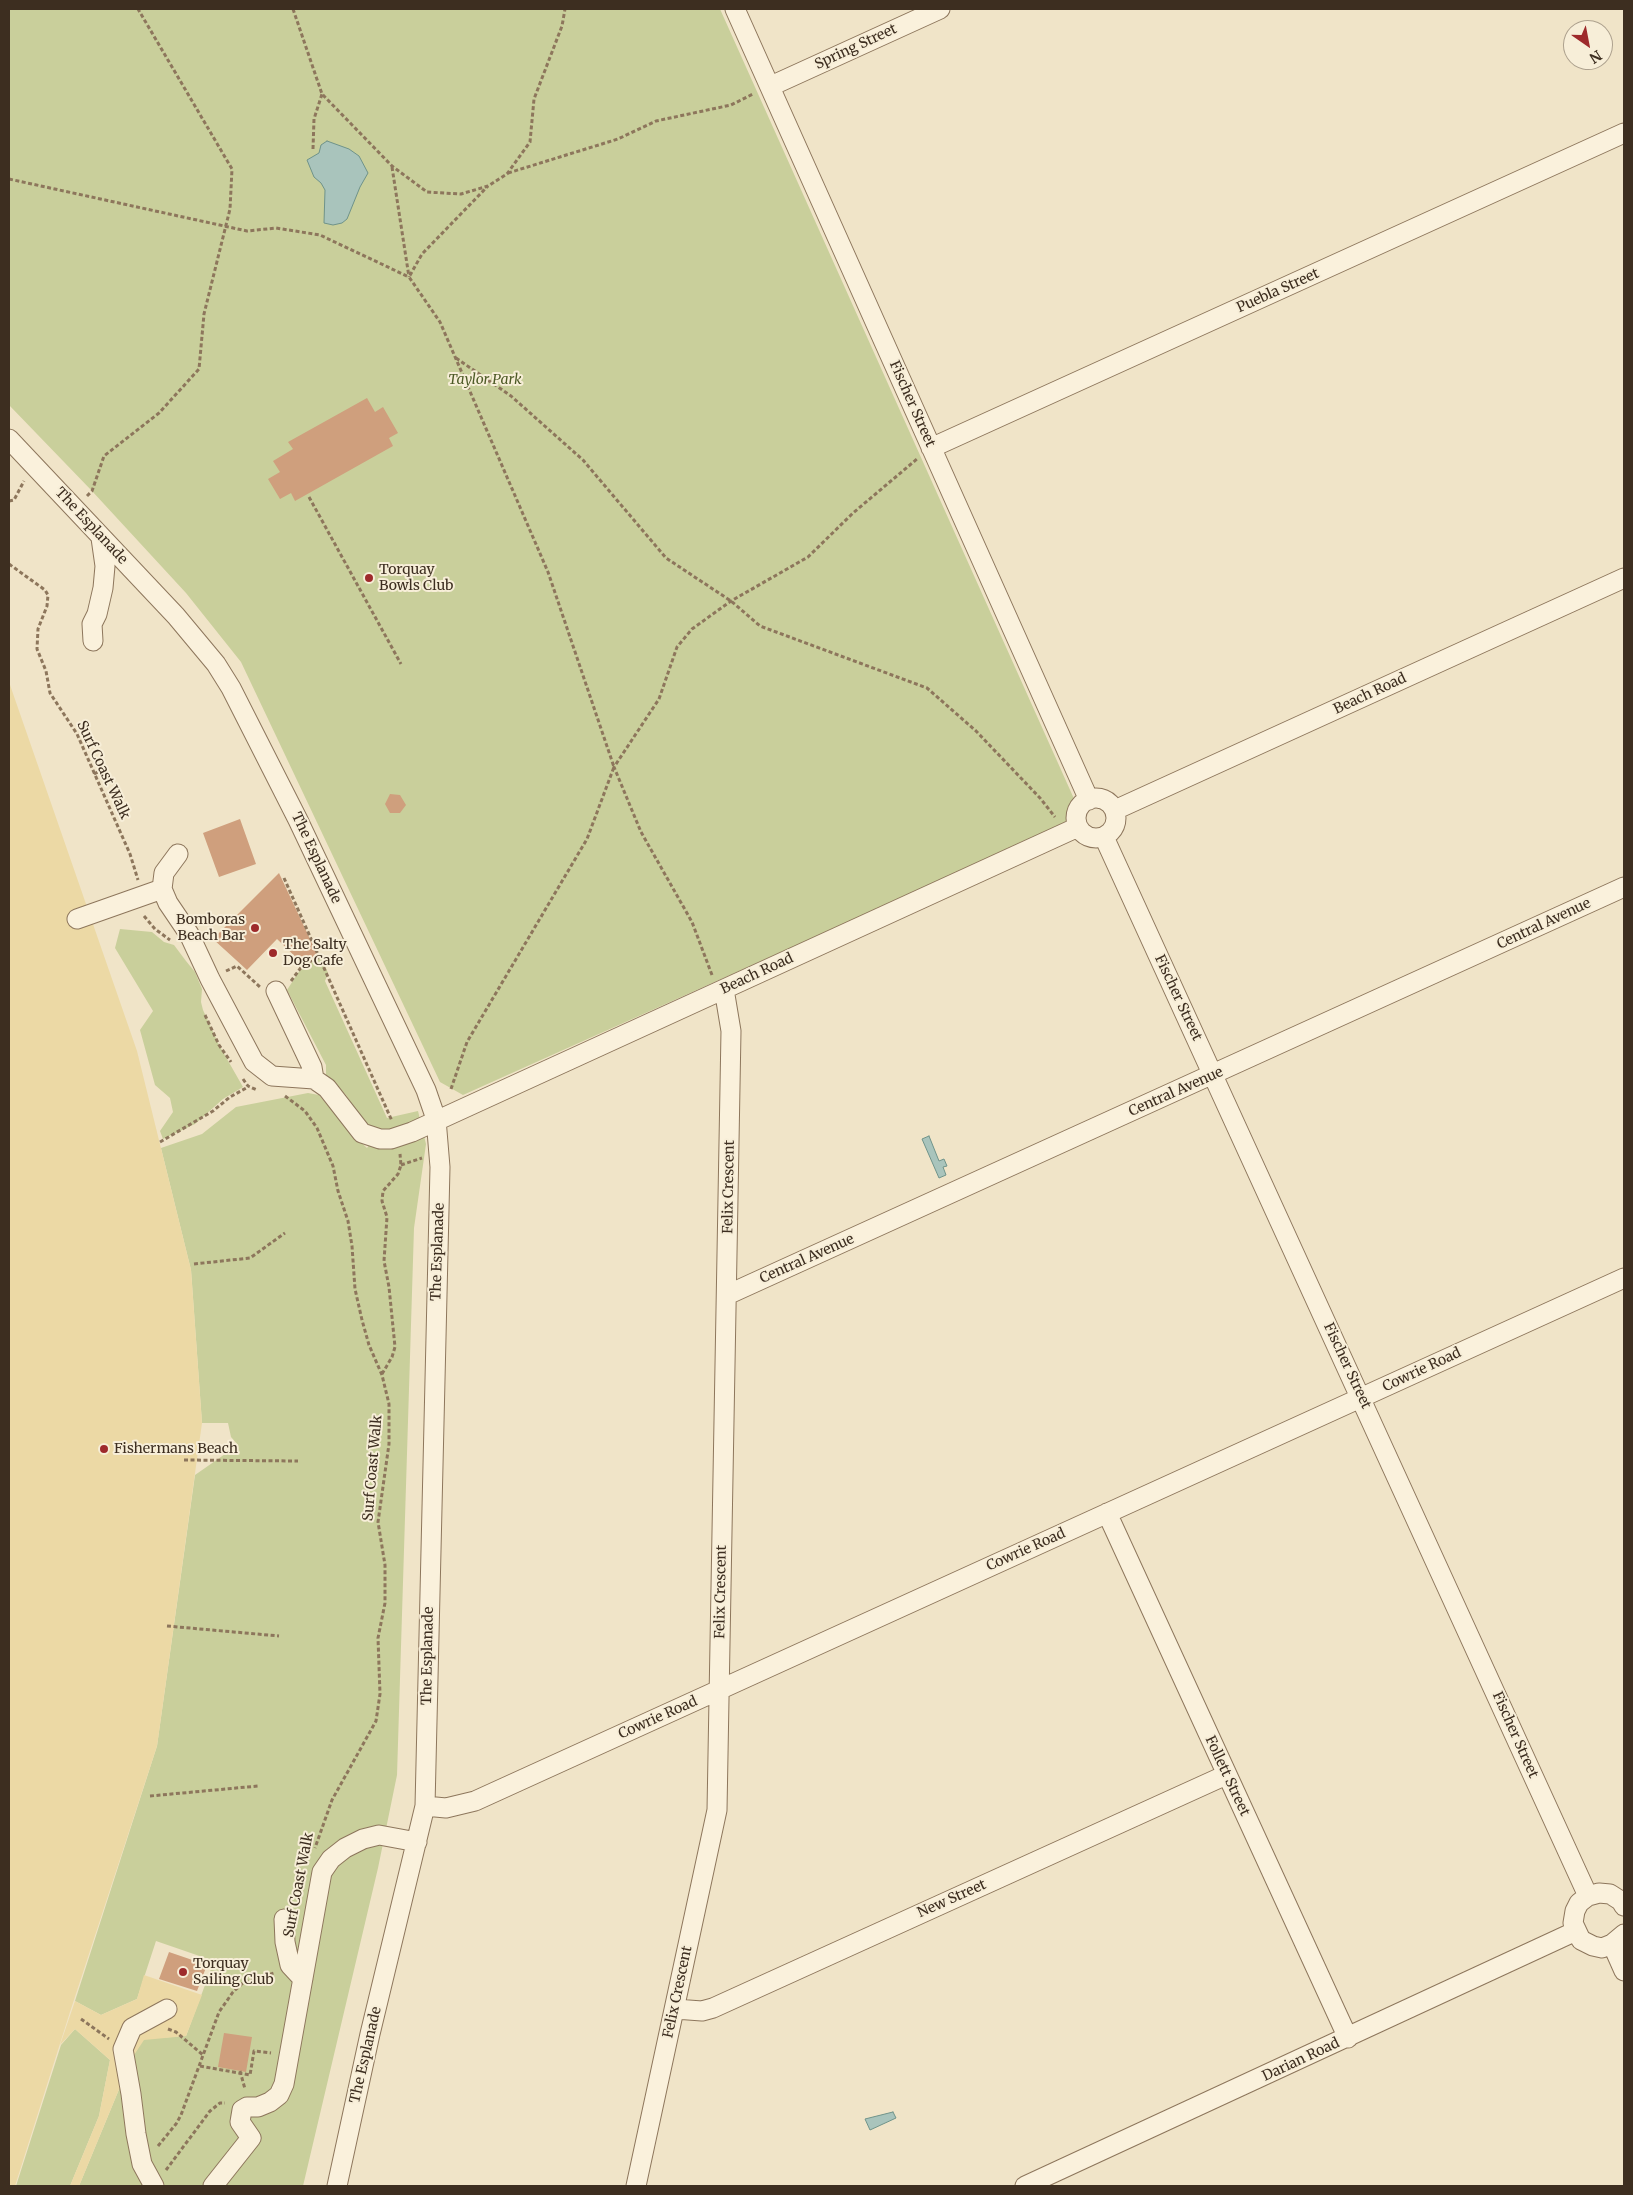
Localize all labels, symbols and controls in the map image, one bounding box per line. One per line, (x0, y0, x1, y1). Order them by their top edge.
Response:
north arrow (1563, 20, 1613, 70)
street label: Spring Street (812, 21, 900, 73)
text: N (1586, 46, 1605, 67)
street label: Puebla Street (1234, 265, 1322, 317)
street label: Fischer Street (885, 358, 939, 450)
park label: Taylor Park (448, 372, 522, 388)
street label: The Esplanade (51, 484, 131, 568)
place label: Torquay Bowls Club (379, 562, 453, 594)
marker: Torquay Bowls Club (363, 572, 375, 584)
street label: Beach Road (1331, 670, 1409, 718)
street label: Surf Coast Walk (73, 718, 133, 822)
street label: The Esplanade (288, 810, 344, 906)
street label: Central Avenue (1495, 895, 1593, 953)
place label: Bomboras Beach Bar (176, 912, 245, 944)
marker: Bomboras Beach Bar (249, 922, 261, 934)
place label: The Salty Dog Cafe (283, 937, 347, 970)
marker: The Salty Dog Cafe (267, 947, 279, 959)
street label: Beach Road (718, 950, 796, 998)
street label: Fischer Street (1151, 952, 1205, 1044)
street label: Central Avenue (1126, 1064, 1226, 1120)
street label: Felix Crescent (720, 1140, 738, 1234)
street label: The Esplanade (428, 1202, 448, 1302)
street label: Central Avenue (757, 1231, 857, 1287)
street label: Fischer Street (1320, 1320, 1374, 1412)
street label: Cowrie Road (1380, 1345, 1464, 1395)
street label: Surf Coast Walk (360, 1414, 386, 1522)
place label: Fishermans Beach (114, 1441, 238, 1457)
marker: Fishermans Beach (98, 1443, 110, 1455)
street label: Cowrie Road (984, 1525, 1068, 1575)
street label: Felix Crescent (712, 1545, 730, 1639)
street label: The Esplanade (419, 1607, 437, 1705)
street label: Fischer Street (1488, 1689, 1542, 1781)
street label: Cowrie Road (616, 1693, 700, 1743)
street label: Follett Street (1201, 1733, 1253, 1819)
street label: Surf Coast Walk (281, 1831, 317, 1939)
street label: New Street (915, 1876, 989, 1922)
street label: Felix Crescent (660, 1944, 696, 2040)
place label: Torquay Sailing Club (193, 1956, 274, 1988)
marker: Torquay Sailing Club (177, 1966, 189, 1978)
street label: The Esplanade (347, 2005, 385, 2105)
street label: Darian Road (1260, 2035, 1342, 2085)

